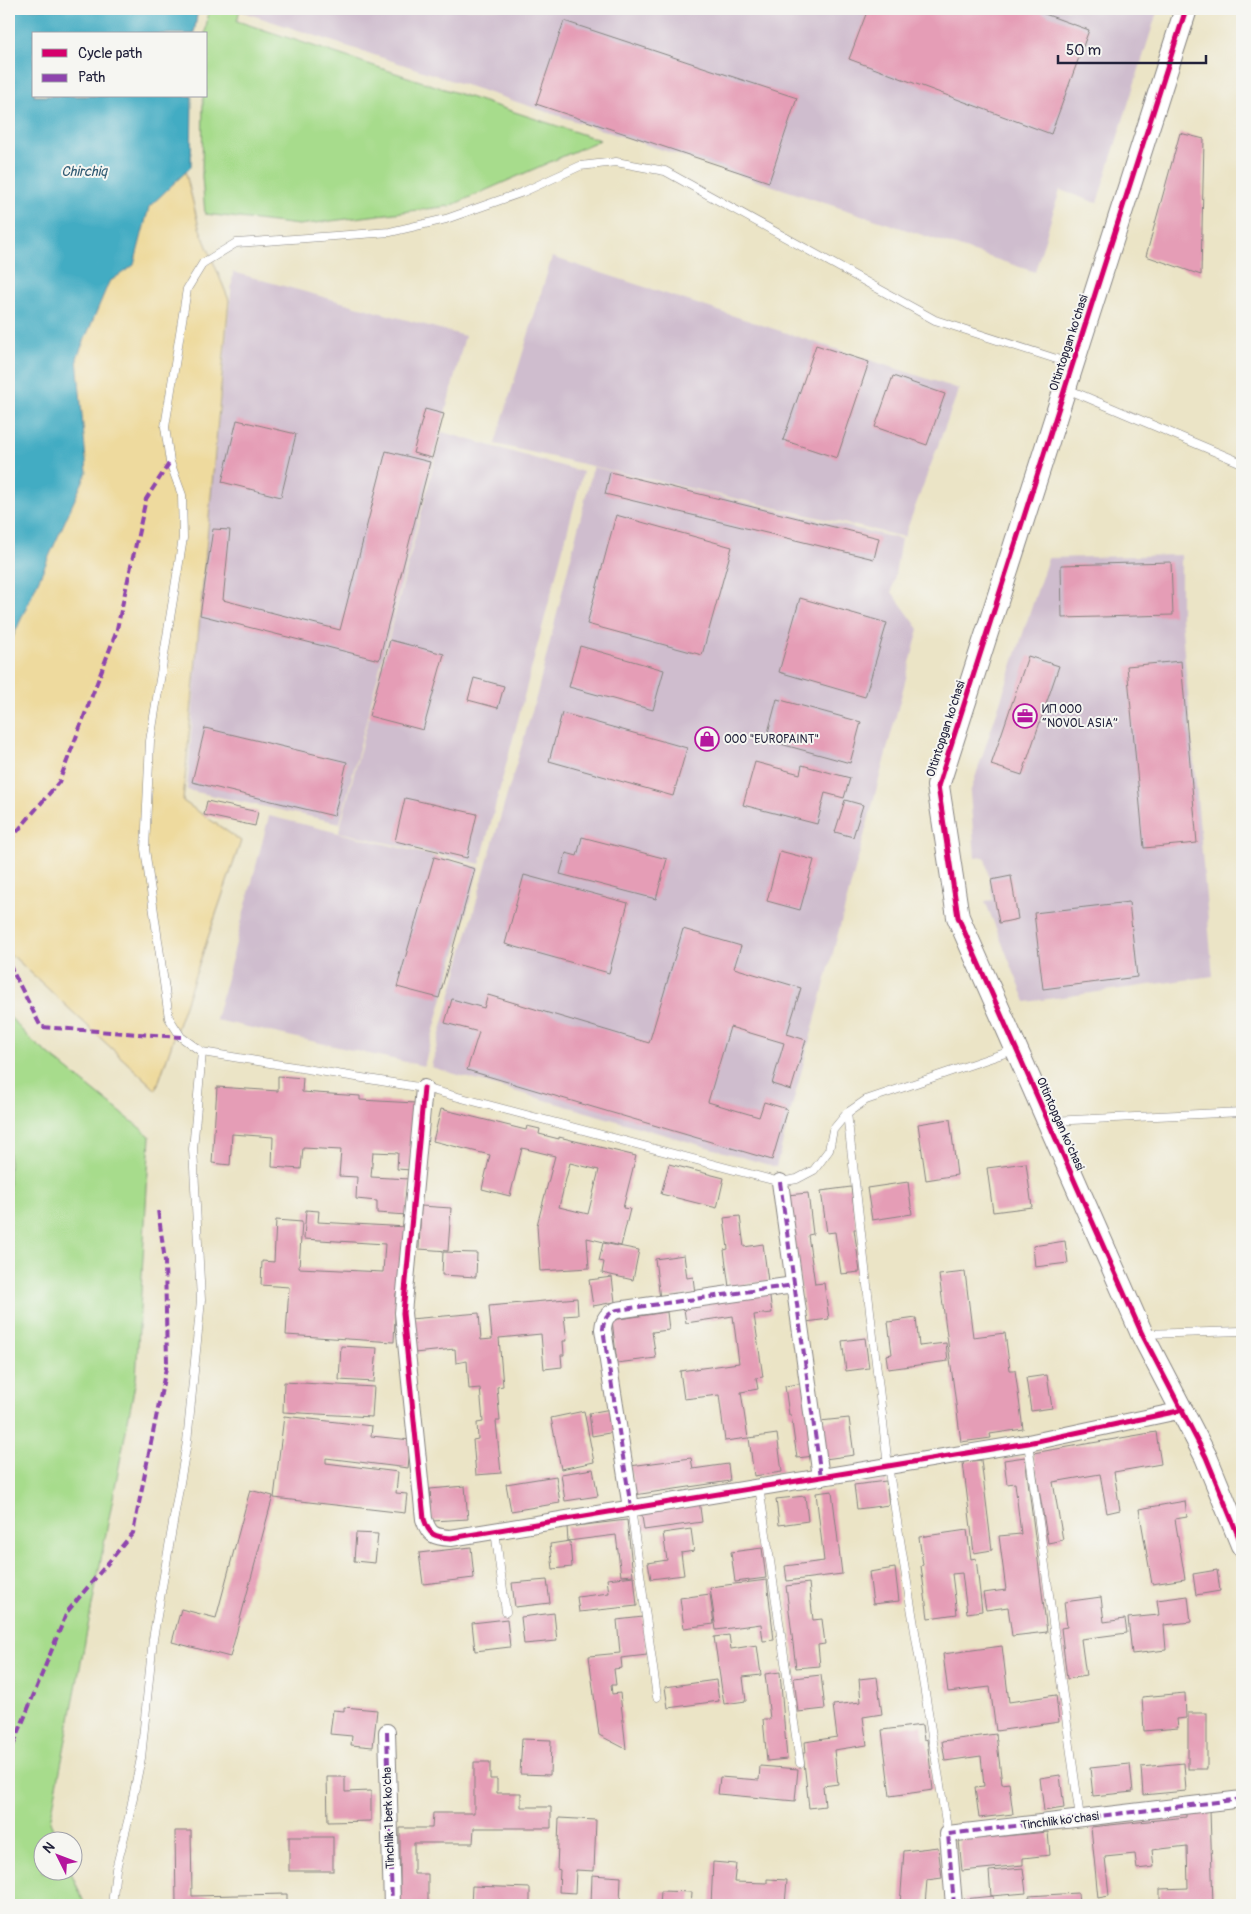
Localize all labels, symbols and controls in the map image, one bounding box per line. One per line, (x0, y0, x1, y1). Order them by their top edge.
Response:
legend (32, 32, 208, 98)
scale bar (1058, 32, 1206, 64)
text: 50 m (1066, 41, 1101, 60)
text: Cycle path (78, 44, 142, 63)
text: Path (78, 68, 105, 87)
water label: Chirchiq (61, 163, 108, 180)
street label: Oltintopgan ko'chasi (1046, 293, 1092, 393)
street label: Oltintopgan ko'chasi (923, 679, 969, 779)
place label: ИП ООО “NOVOL ASIA” (1042, 702, 1118, 731)
office icon: ИП ООО “NOVOL ASIA” (1012, 703, 1038, 729)
shop icon: OOO "EUROPAINT" (694, 726, 720, 752)
place label: OOO "EUROPAINT" (724, 732, 819, 747)
street label: Oltintopgan ko'chasi (1033, 1075, 1087, 1173)
street label: Tinchlik 1 berk ko'cha (380, 1766, 398, 1869)
street label: Tinchlik ko'chasi (1020, 1809, 1100, 1833)
north arrow (32, 1832, 82, 1882)
text: N (39, 1838, 58, 1857)

